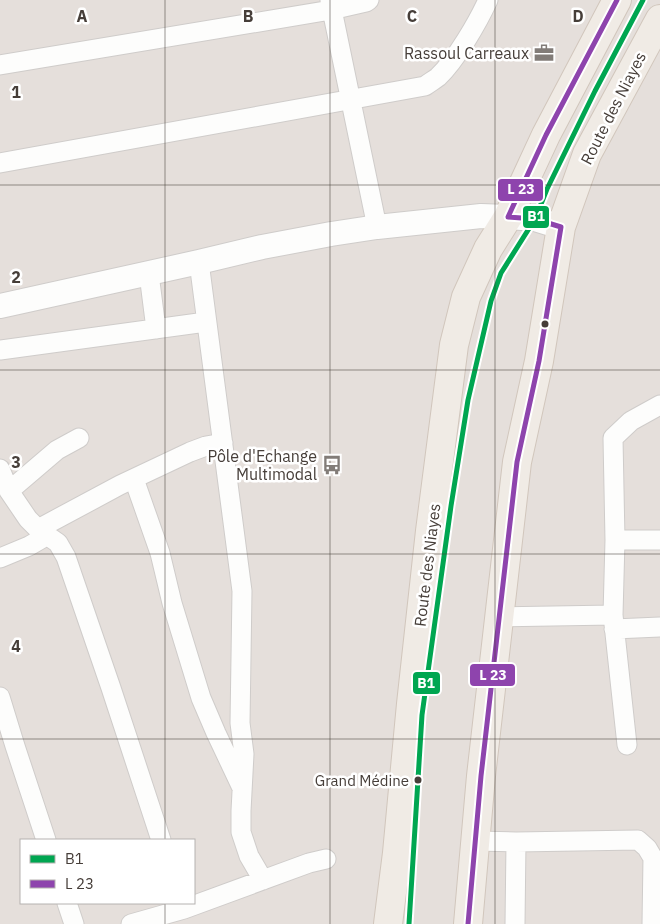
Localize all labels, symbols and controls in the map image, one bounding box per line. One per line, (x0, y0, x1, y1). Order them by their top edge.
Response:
text: A (77, 6, 88, 26)
text: B (243, 6, 254, 26)
text: C (407, 6, 417, 26)
text: D (572, 6, 584, 26)
office icon: Rassoul Carreaux (533, 42, 555, 64)
place label: Rassoul Carreaux (404, 43, 529, 63)
street label: Route des Niayes (576, 48, 650, 168)
text: 1 (11, 82, 21, 102)
line badge: L 23 (497, 178, 544, 202)
text: L 23 (507, 180, 535, 198)
line badge: B1 (522, 205, 550, 229)
text: B1 (527, 207, 545, 225)
text: 2 (11, 267, 21, 287)
unlabelled marker (540, 319, 550, 329)
place label: Pôle d'Echange Multimodal (208, 446, 317, 484)
text: 3 (11, 452, 21, 472)
bus stop icon: Pôle d'Echange Multimodal (321, 454, 343, 476)
street label: Route des Niayes (410, 502, 444, 628)
text: 4 (11, 636, 21, 656)
line badge: L 23 (469, 663, 516, 687)
text: L 23 (479, 666, 507, 684)
line badge: B1 (412, 671, 441, 695)
text: B1 (417, 674, 435, 692)
place label: Grand Médine (315, 771, 409, 790)
marker: Grand Médine (413, 775, 423, 785)
legend (20, 839, 195, 904)
text: B1 (65, 849, 84, 868)
text: L 23 (65, 874, 94, 893)

